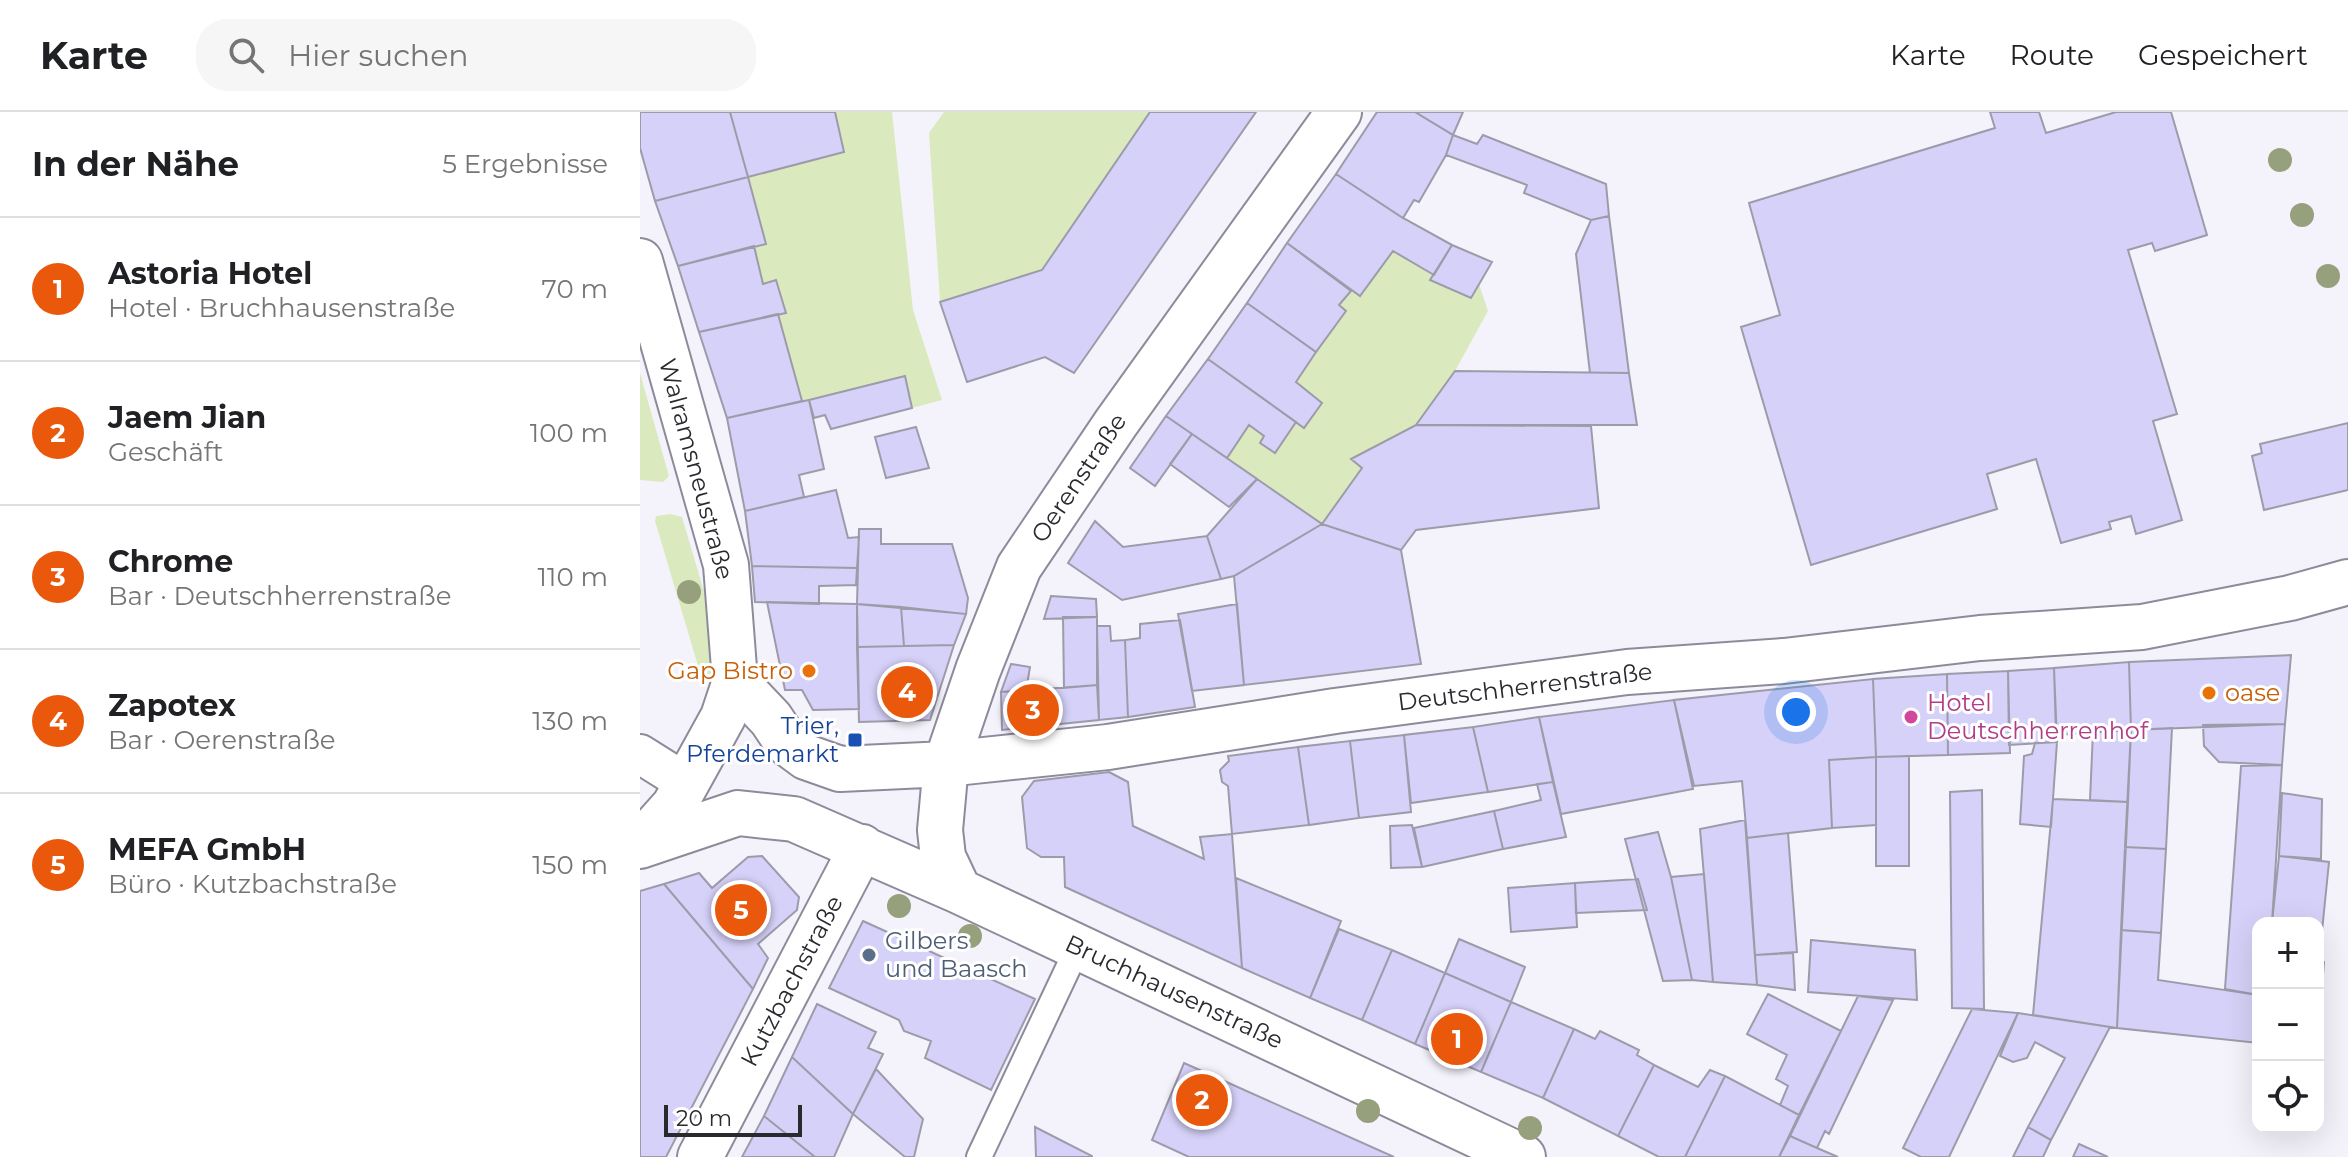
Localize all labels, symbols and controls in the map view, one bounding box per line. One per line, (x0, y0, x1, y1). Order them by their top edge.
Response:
search box (196, 19, 756, 91)
text: Karte (40, 32, 148, 79)
icon: search (224, 33, 268, 77)
text: Hier suchen (288, 37, 469, 74)
text: Karte (1890, 38, 1966, 72)
text: Route (2010, 38, 2094, 72)
text: Gespeichert (2138, 38, 2308, 72)
text: In der Nähe (32, 143, 239, 185)
text: 5 Ergebnisse (442, 148, 608, 180)
text: Astoria Hotel (108, 255, 312, 292)
text: 1 (53, 273, 63, 305)
text: 70 m (542, 273, 608, 305)
text: Hotel · Bruchhausenstraße (108, 292, 455, 324)
street label: Walramsneustraße (653, 355, 740, 583)
text: Jaem Jian (108, 399, 266, 436)
street label: Oerenstraße (1025, 408, 1132, 548)
text: 2 (50, 417, 66, 449)
text: 100 m (530, 417, 608, 449)
text: Geschäft (108, 436, 223, 468)
text: Chrome (108, 543, 233, 580)
text: 3 (50, 561, 66, 593)
text: 110 m (538, 561, 608, 593)
text: Bar · Deutschherrenstraße (108, 580, 451, 612)
place label: Gap Bistro (667, 656, 793, 685)
street label: Deutschherrenstraße (1396, 656, 1654, 717)
marker: Gap Bistro (800, 662, 818, 680)
pin: 4 (881, 662, 933, 722)
place label: oase (2225, 678, 2280, 707)
pin: 3 (1007, 680, 1059, 740)
marker: oase (2200, 684, 2218, 702)
text: Zapotex (108, 687, 236, 724)
place label: Hotel Deutschherrenhof (1927, 688, 2149, 745)
your location (1776, 692, 1816, 732)
text: 4 (49, 705, 67, 737)
text: 130 m (532, 705, 608, 737)
marker: Hotel Deutschherrenhof (1902, 708, 1920, 726)
place label: Trier, Pferdemarkt (686, 711, 839, 768)
text: Bar · Oerenstraße (108, 724, 335, 756)
marker: Trier, Pferdemarkt (846, 731, 864, 749)
text: MEFA GmbH (108, 831, 306, 868)
text: 5 (50, 849, 66, 881)
text: 150 m (532, 849, 608, 881)
text: Büro · Kutzbachstraße (108, 868, 397, 900)
pin: 5 (715, 880, 767, 940)
street label: Kutzbachstraße (734, 890, 849, 1071)
map controls (2252, 917, 2324, 1133)
button: + (2252, 917, 2324, 989)
place label: Gilbers und Baasch (885, 926, 1028, 983)
street label: Bruchhausenstraße (1061, 928, 1288, 1055)
marker: Gilbers und Baasch (860, 946, 878, 964)
button: − (2252, 989, 2324, 1061)
pin: 1 (1431, 1009, 1483, 1069)
button: locate (2252, 1061, 2324, 1133)
pin: 2 (1176, 1070, 1228, 1130)
scale bar (664, 1101, 802, 1137)
text: 20 m (676, 1105, 732, 1132)

